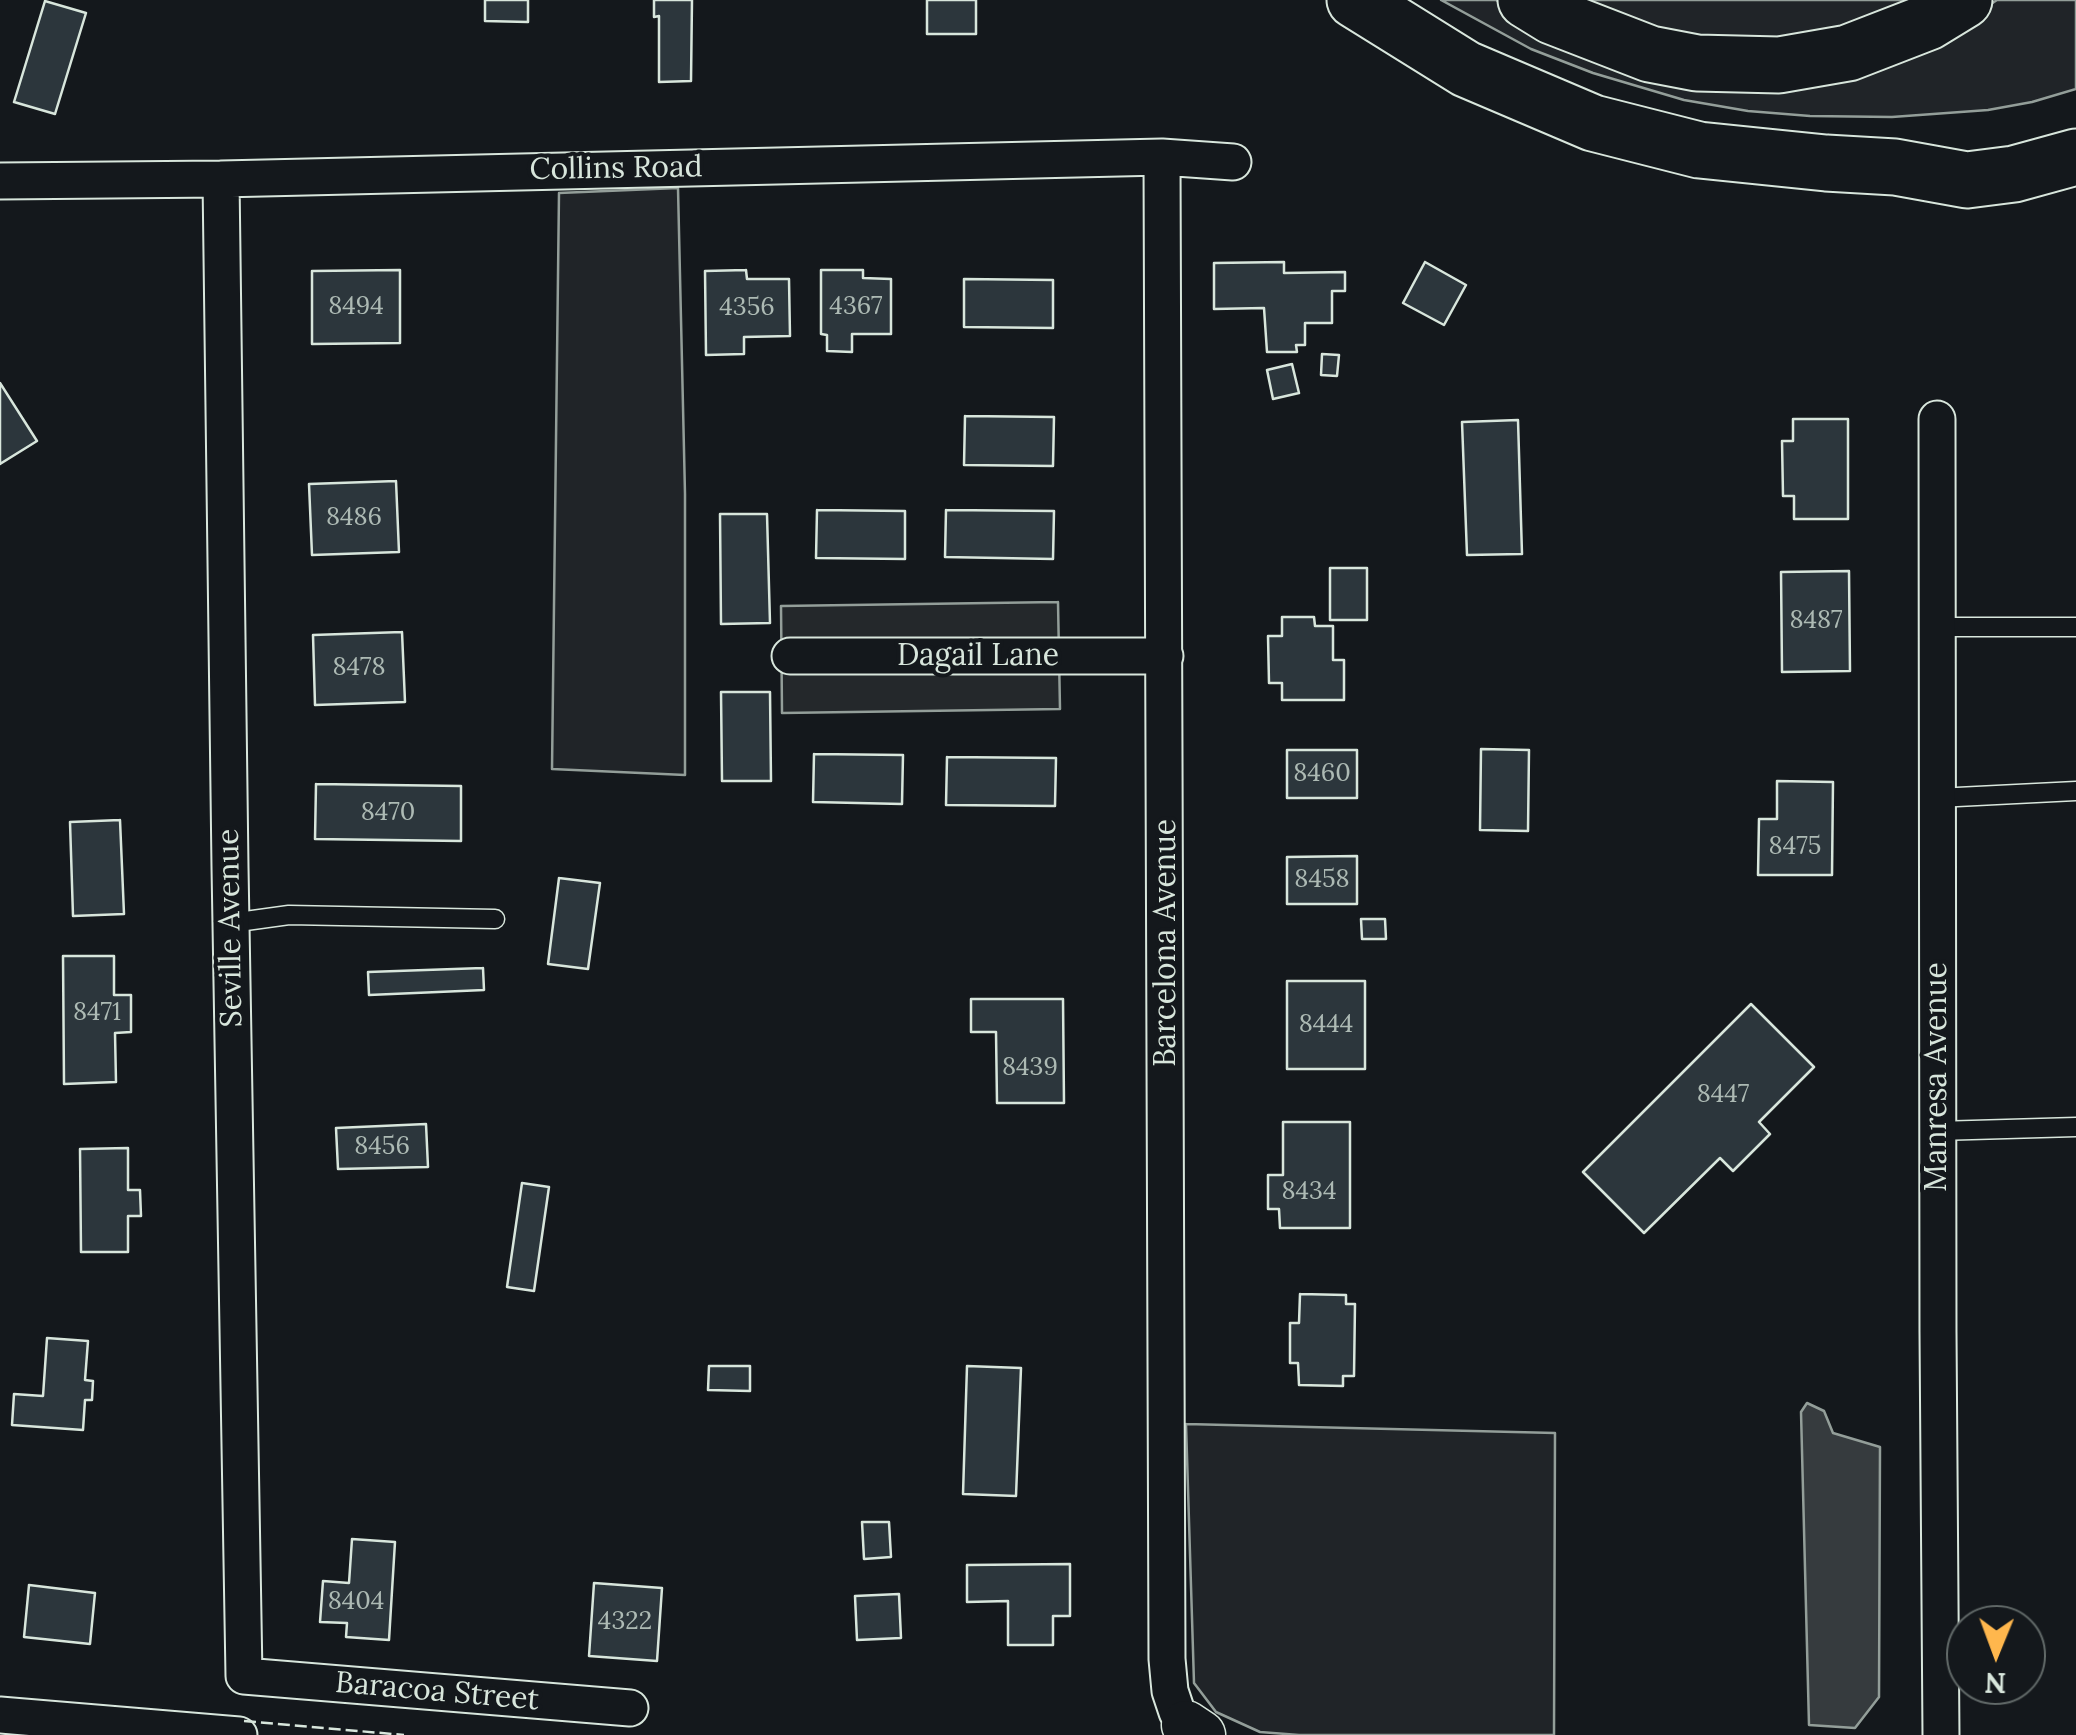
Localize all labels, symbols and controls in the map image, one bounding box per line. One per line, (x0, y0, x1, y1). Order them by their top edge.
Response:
street label: Collins Road (529, 149, 703, 189)
house number: 8494 (328, 292, 384, 322)
house number: 4367 (829, 292, 883, 322)
house number: 4356 (719, 293, 775, 323)
house number: 8486 (326, 503, 382, 533)
house number: 8487 (1789, 606, 1843, 636)
street label: Dagail Lane (897, 638, 1059, 674)
house number: 8478 (332, 653, 386, 683)
house number: 8460 (1293, 759, 1351, 789)
house number: 8470 (361, 798, 415, 828)
street label: Barcelona Avenue (1148, 819, 1184, 1067)
street label: Seville Avenue (211, 828, 251, 1028)
house number: 8475 (1769, 832, 1821, 862)
house number: 8458 (1294, 865, 1350, 895)
street label: Manresa Avenue (1919, 962, 1955, 1192)
house number: 8471 (73, 998, 121, 1028)
house number: 8444 (1299, 1010, 1353, 1040)
house number: 8439 (1002, 1053, 1058, 1083)
house number: 8447 (1697, 1080, 1749, 1110)
house number: 8456 (354, 1132, 410, 1162)
house number: 8434 (1281, 1177, 1337, 1207)
house number: 8404 (328, 1587, 384, 1617)
north arrow (1946, 1605, 2046, 1705)
house number: 4322 (598, 1607, 652, 1637)
street label: Baracoa Street (334, 1665, 540, 1719)
text: N (1984, 1665, 2007, 1701)

